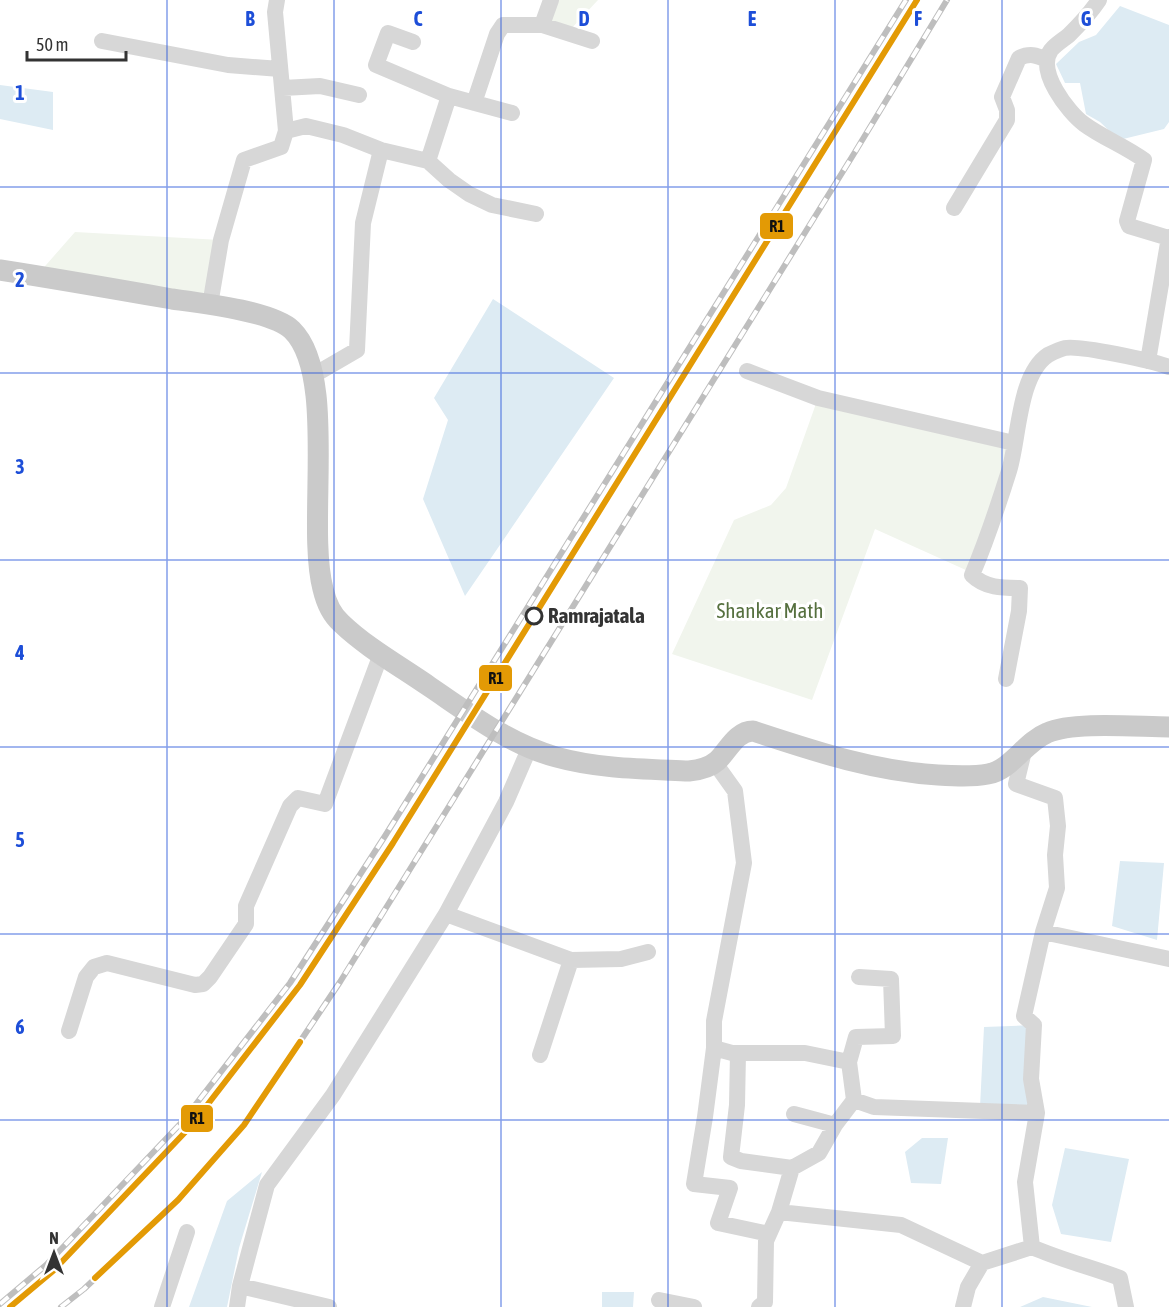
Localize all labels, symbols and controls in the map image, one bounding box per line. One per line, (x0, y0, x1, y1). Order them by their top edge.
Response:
text: B (245, 7, 255, 30)
text: C (414, 7, 423, 30)
text: D (578, 7, 590, 30)
text: E (748, 7, 757, 30)
text: F (914, 7, 922, 30)
text: G (1081, 7, 1092, 30)
scale bar (27, 24, 126, 62)
text: 50 m (36, 34, 68, 55)
text: 1 (15, 81, 25, 104)
line badge: R1 (759, 212, 794, 240)
text: R1 (769, 217, 785, 235)
text: 2 (15, 268, 25, 291)
text: 3 (15, 455, 25, 478)
park label: Shankar Math (716, 598, 824, 622)
place label: Ramrajatala (548, 603, 645, 627)
marker: Ramrajatala (525, 607, 543, 625)
text: 4 (14, 641, 25, 664)
line badge: R1 (478, 664, 513, 692)
text: R1 (488, 669, 504, 687)
text: 5 (15, 828, 25, 851)
text: 6 (15, 1015, 25, 1038)
line badge: R1 (180, 1104, 214, 1133)
text: R1 (189, 1109, 205, 1127)
north arrow (24, 1223, 84, 1283)
text: N (49, 1229, 59, 1247)

